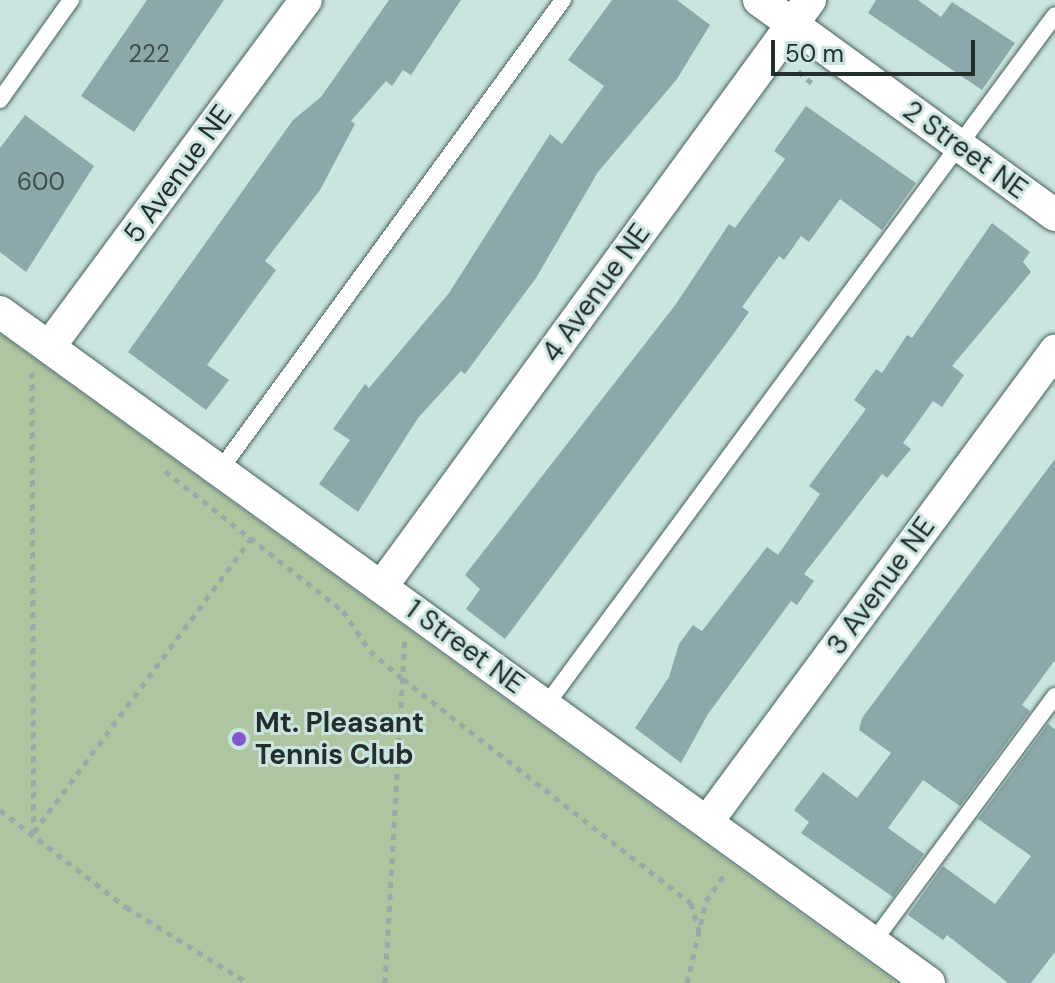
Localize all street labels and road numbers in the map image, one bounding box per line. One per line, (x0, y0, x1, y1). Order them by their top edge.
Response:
street label: 2 Street NE (896, 94, 1034, 206)
street label: 5 Avenue NE (117, 98, 239, 250)
street label: 4 Avenue NE (535, 218, 657, 368)
street label: 3 Avenue NE (820, 511, 942, 661)
street label: 1 Street NE (399, 593, 531, 701)

